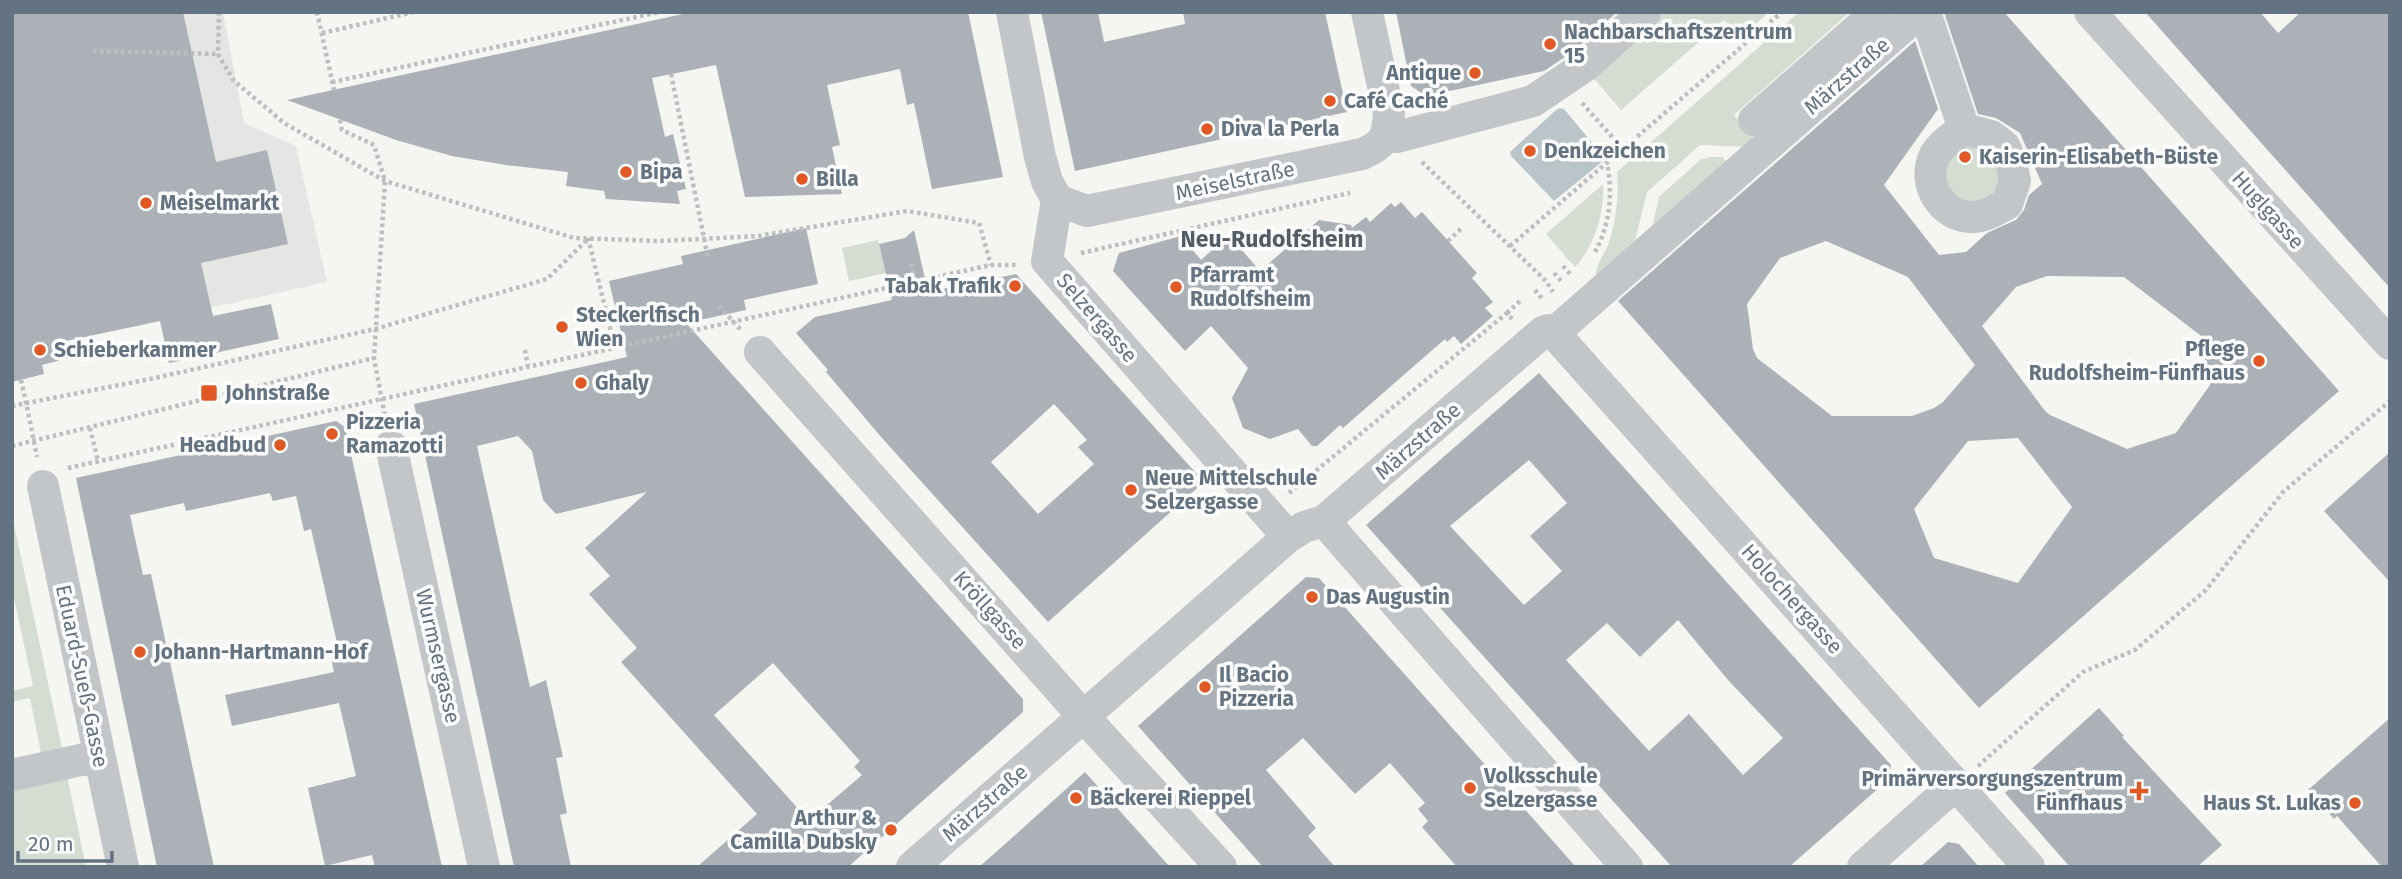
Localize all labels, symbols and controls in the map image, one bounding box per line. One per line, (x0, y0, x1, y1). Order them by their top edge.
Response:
place label: Nachbarschaftszentrum 15 (1564, 19, 1793, 69)
street label: Märzstraße (1799, 32, 1895, 120)
marker: Nachbarschaftszentrum 15 (1542, 36, 1558, 52)
place label: Antique (1385, 60, 1461, 86)
marker: Antique (1467, 65, 1483, 81)
place label: Café Caché (1344, 88, 1449, 114)
marker: Café Caché (1322, 93, 1338, 109)
place label: Diva la Perla (1221, 116, 1340, 142)
marker: Diva la Perla (1199, 121, 1215, 137)
place label: Denkzeichen (1544, 138, 1666, 164)
marker: Denkzeichen (1522, 143, 1538, 159)
place label: Kaiserin-Elisabeth-Büste (1979, 144, 2218, 170)
marker: Kaiserin-Elisabeth-Büste (1957, 149, 1973, 165)
street label: Meiselstraße (1173, 156, 1297, 206)
place label: Bipa (640, 159, 683, 185)
marker: Bipa (618, 164, 634, 180)
place label: Billa (816, 166, 859, 192)
street label: Huglgasse (2226, 166, 2310, 254)
marker: Billa (794, 171, 810, 187)
place label: Meiselmarkt (160, 190, 280, 216)
marker: Meiselmarkt (138, 195, 154, 211)
district label: Neu-Rudolfsheim (1181, 225, 1363, 253)
place label: Pfarramt Rudolfsheim (1190, 262, 1311, 312)
street label: Selzergasse (1051, 268, 1143, 368)
place label: Tabak Trafik (885, 273, 1001, 299)
marker: Tabak Trafik (1007, 278, 1023, 294)
marker: Pfarramt Rudolfsheim (1168, 279, 1184, 295)
place label: Steckerlfisch Wien (576, 302, 700, 352)
marker: Steckerlfisch Wien (554, 319, 570, 335)
place label: Pflege Rudolfsheim-Fünfhaus (2029, 336, 2245, 386)
place label: Schieberkammer (54, 337, 217, 363)
marker: Schieberkammer (32, 342, 48, 358)
marker: Pflege Rudolfsheim-Fünfhaus (2251, 353, 2267, 369)
place label: Ghaly (595, 370, 649, 396)
marker: Ghaly (573, 375, 589, 391)
place label: Johnstraße (224, 380, 330, 406)
marker: Johnstraße (199, 383, 219, 403)
street label: Märzstraße (1370, 397, 1466, 485)
place label: Pizzeria Ramazotti (346, 409, 443, 459)
marker: Pizzeria Ramazotti (324, 426, 340, 442)
place label: Headbud (179, 432, 266, 458)
marker: Headbud (272, 437, 288, 453)
place label: Neue Mittelschule Selzergasse (1145, 465, 1318, 515)
marker: Neue Mittelschule Selzergasse (1123, 482, 1139, 498)
street label: Holochergasse (1736, 539, 1848, 659)
street label: Kröllgasse (948, 565, 1032, 655)
street label: Eduard-Sueß-Gasse (50, 582, 114, 770)
place label: Das Augustin (1326, 584, 1450, 610)
street label: Wurmsergasse (410, 586, 466, 726)
marker: Das Augustin (1304, 589, 1320, 605)
place label: Johann-Hartmann-Hof (153, 639, 370, 665)
marker: Johann-Hartmann-Hof (132, 644, 148, 660)
place label: Il Bacio Pizzeria (1219, 662, 1294, 712)
marker: Il Bacio Pizzeria (1197, 679, 1213, 695)
street label: Märzstraße (937, 759, 1033, 847)
place label: Volksschule Selzergasse (1483, 763, 1598, 813)
place label: Primärversorgungszentrum Fünfhaus (1861, 766, 2123, 816)
marker: Volksschule Selzergasse (1462, 780, 1478, 796)
marker: Primärversorgungszentrum Fünfhaus (2129, 781, 2149, 801)
place label: Bäckerei Rieppel (1090, 785, 1252, 811)
marker: Bäckerei Rieppel (1068, 790, 1084, 806)
place label: Haus St. Lukas (2203, 790, 2341, 816)
marker: Haus St. Lukas (2347, 795, 2363, 811)
place label: Arthur & Camilla Dubsky (730, 805, 877, 855)
scale bar (18, 820, 112, 864)
marker: Arthur & Camilla Dubsky (883, 822, 899, 838)
text: 20 m (28, 831, 74, 857)

